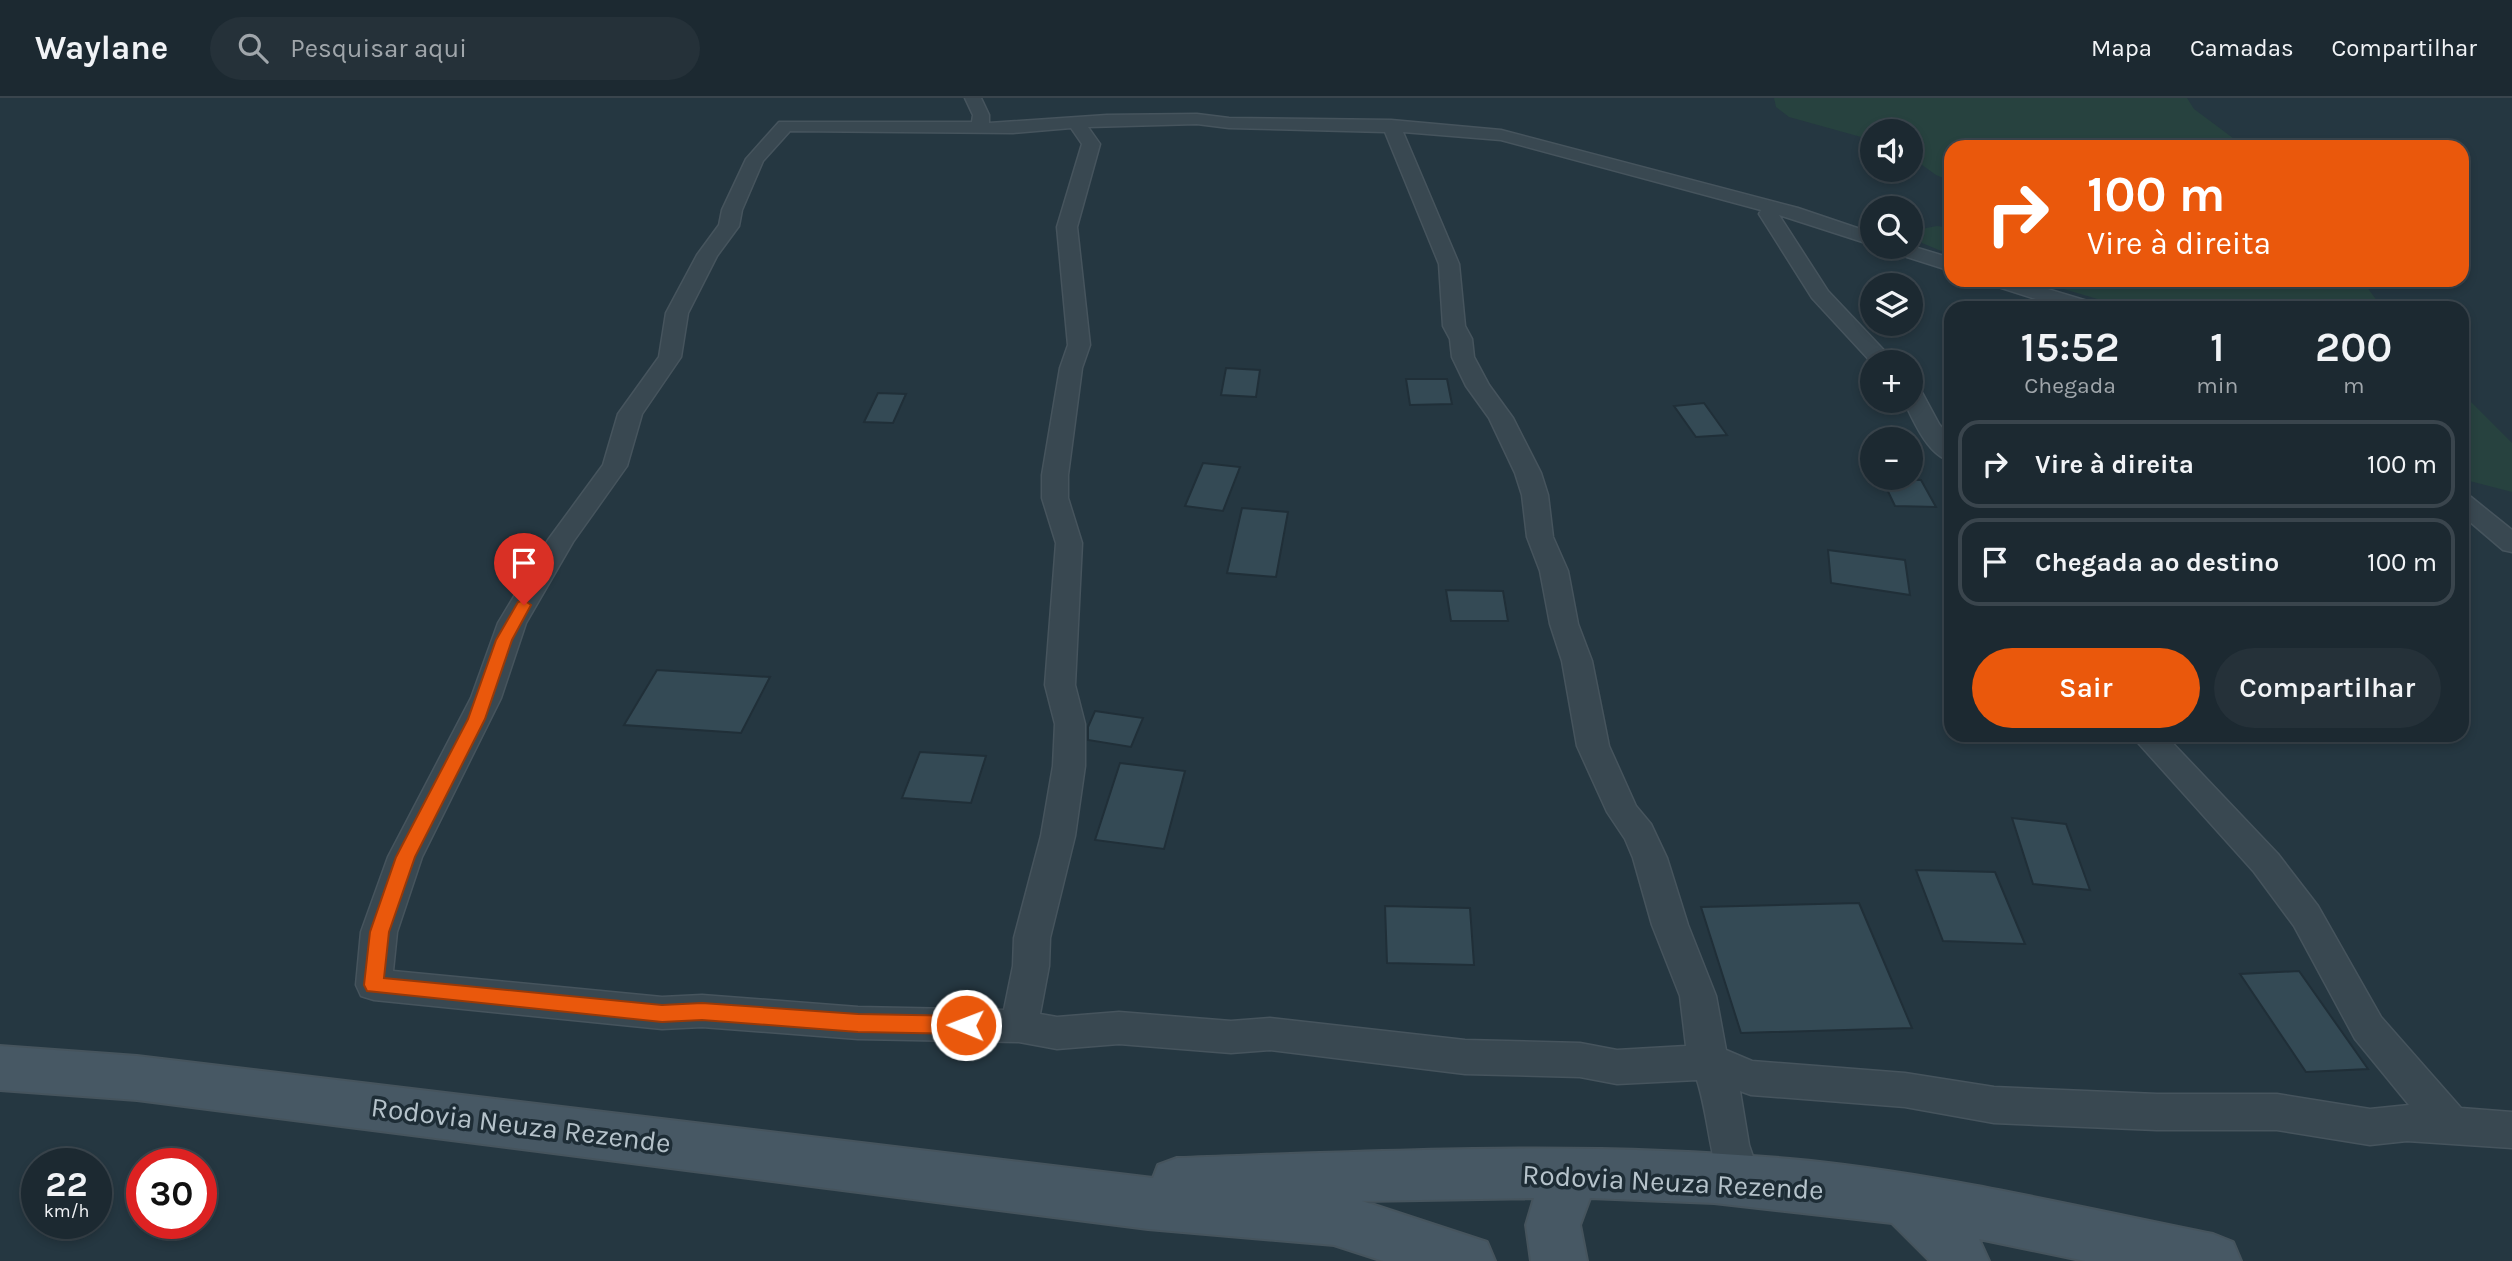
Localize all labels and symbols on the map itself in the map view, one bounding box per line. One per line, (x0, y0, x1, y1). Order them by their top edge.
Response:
pin (494, 533, 554, 605)
position arrow (929, 988, 1003, 1062)
street label: Rodovia Neuza Rezende (369, 1090, 673, 1160)
speed limit sign: 30 (126, 1148, 217, 1239)
street label: Rodovia Neuza Rezende (1521, 1158, 1825, 1206)

